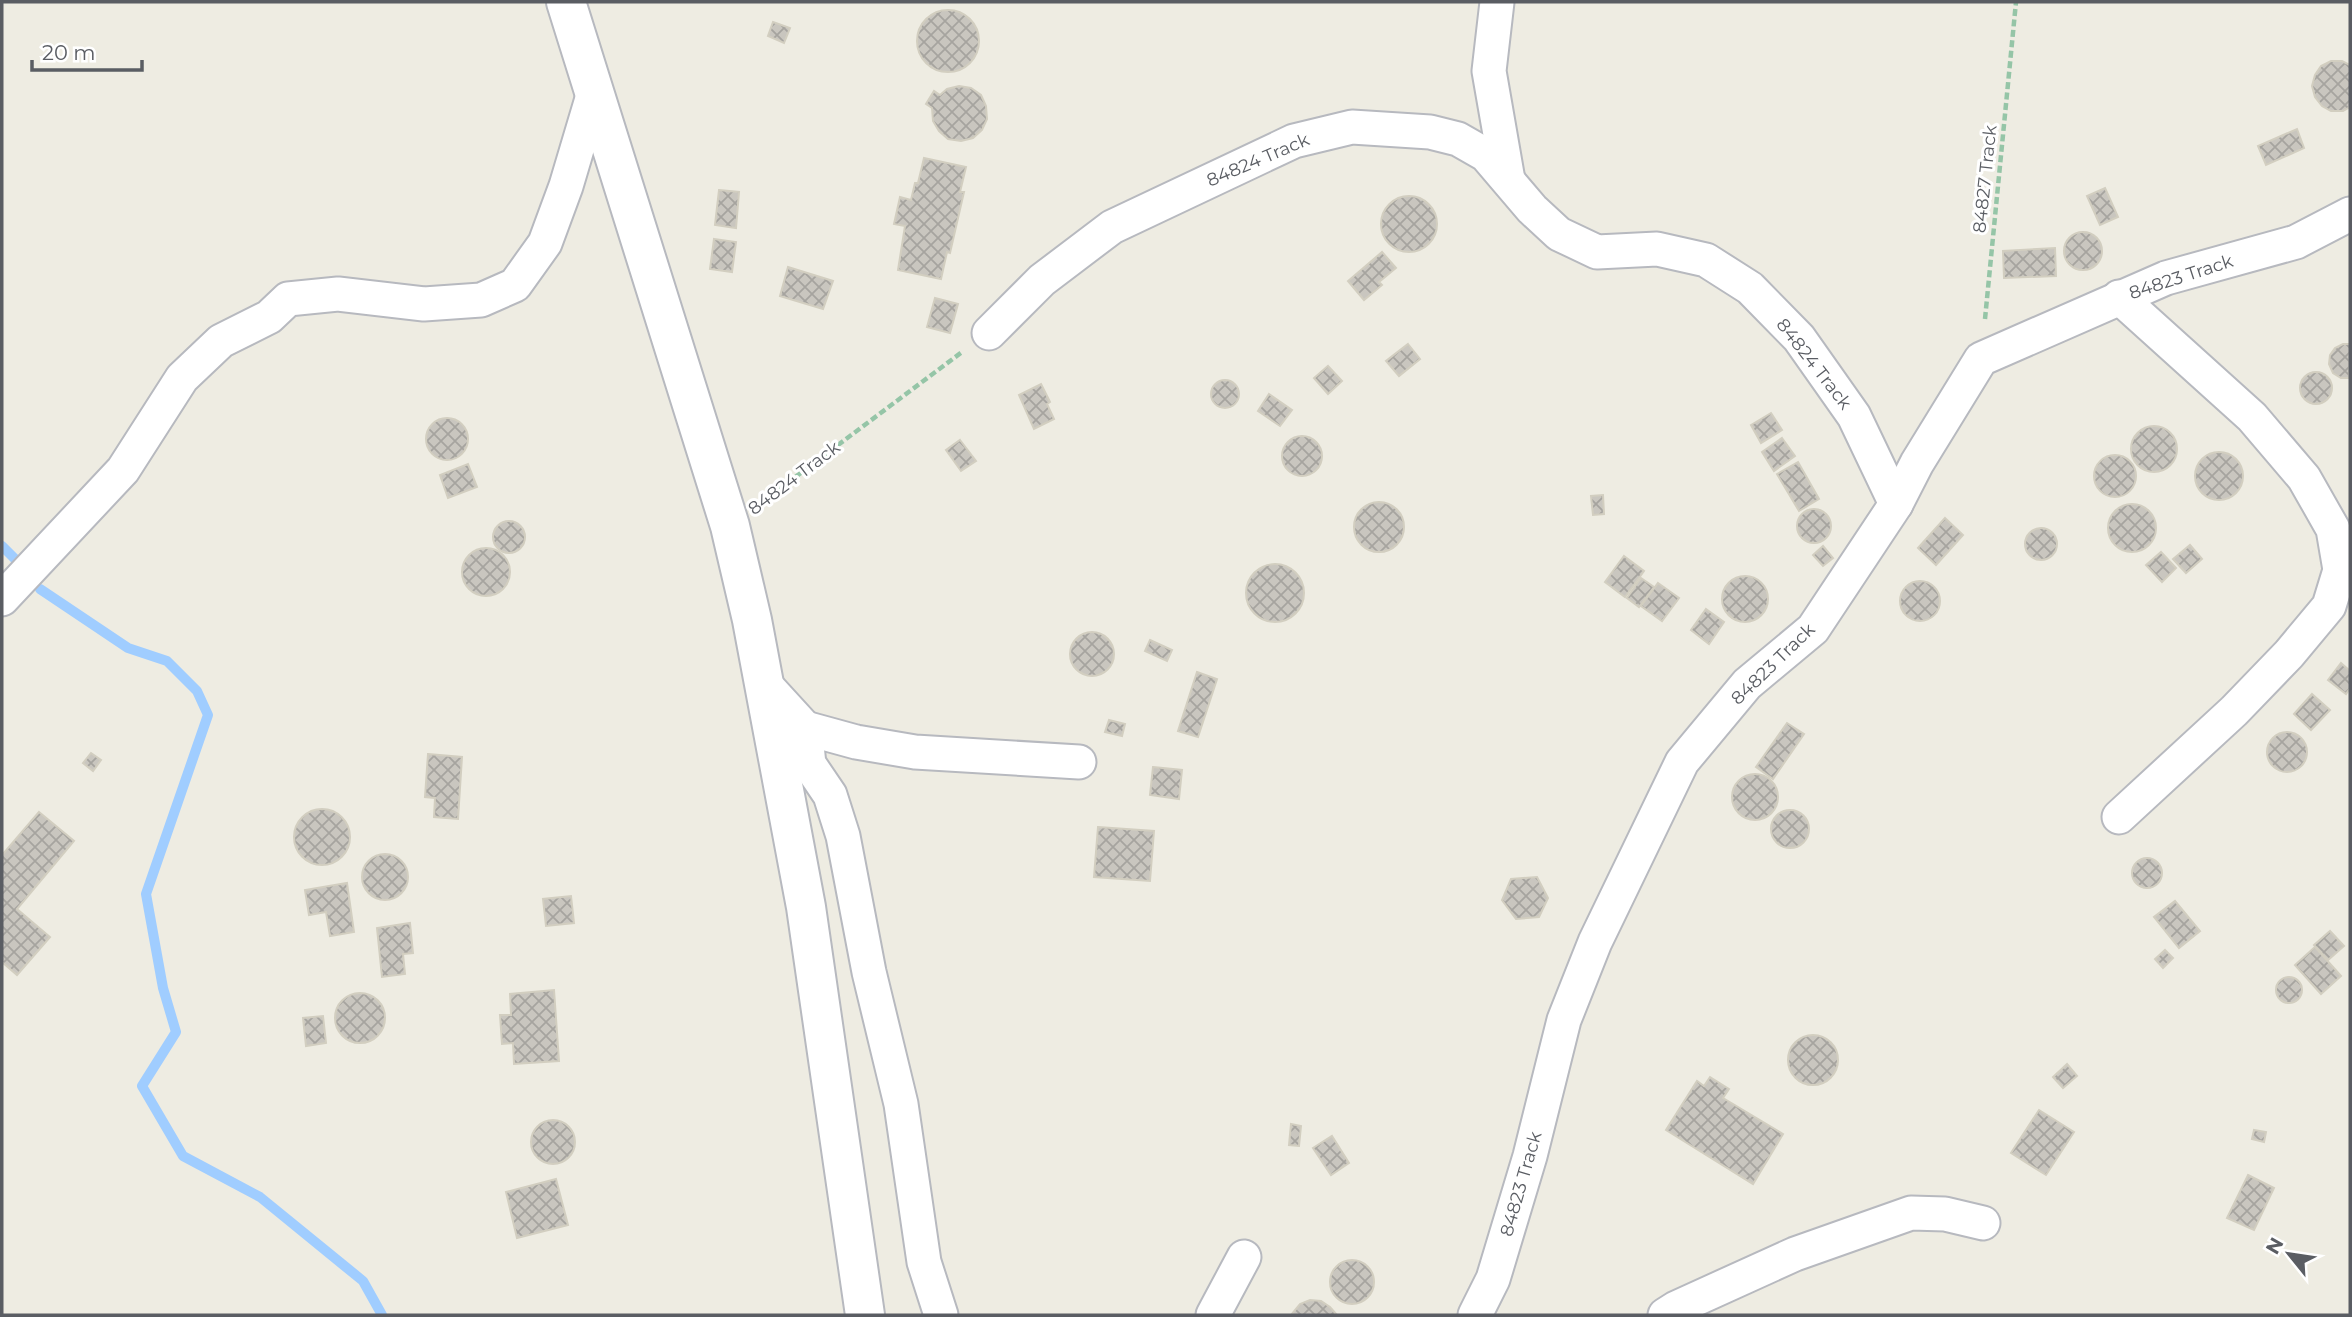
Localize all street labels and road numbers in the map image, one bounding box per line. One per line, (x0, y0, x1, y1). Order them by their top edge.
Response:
street label: 84827 Track (1968, 124, 2002, 234)
street label: 84824 Track (1203, 128, 1313, 192)
street label: 84823 Track (2126, 250, 2236, 304)
street label: 84824 Track (1772, 314, 1856, 414)
street label: 84824 Track (744, 436, 844, 520)
street label: 84823 Track (1726, 618, 1820, 709)
street label: 84823 Track (1496, 1129, 1547, 1239)

